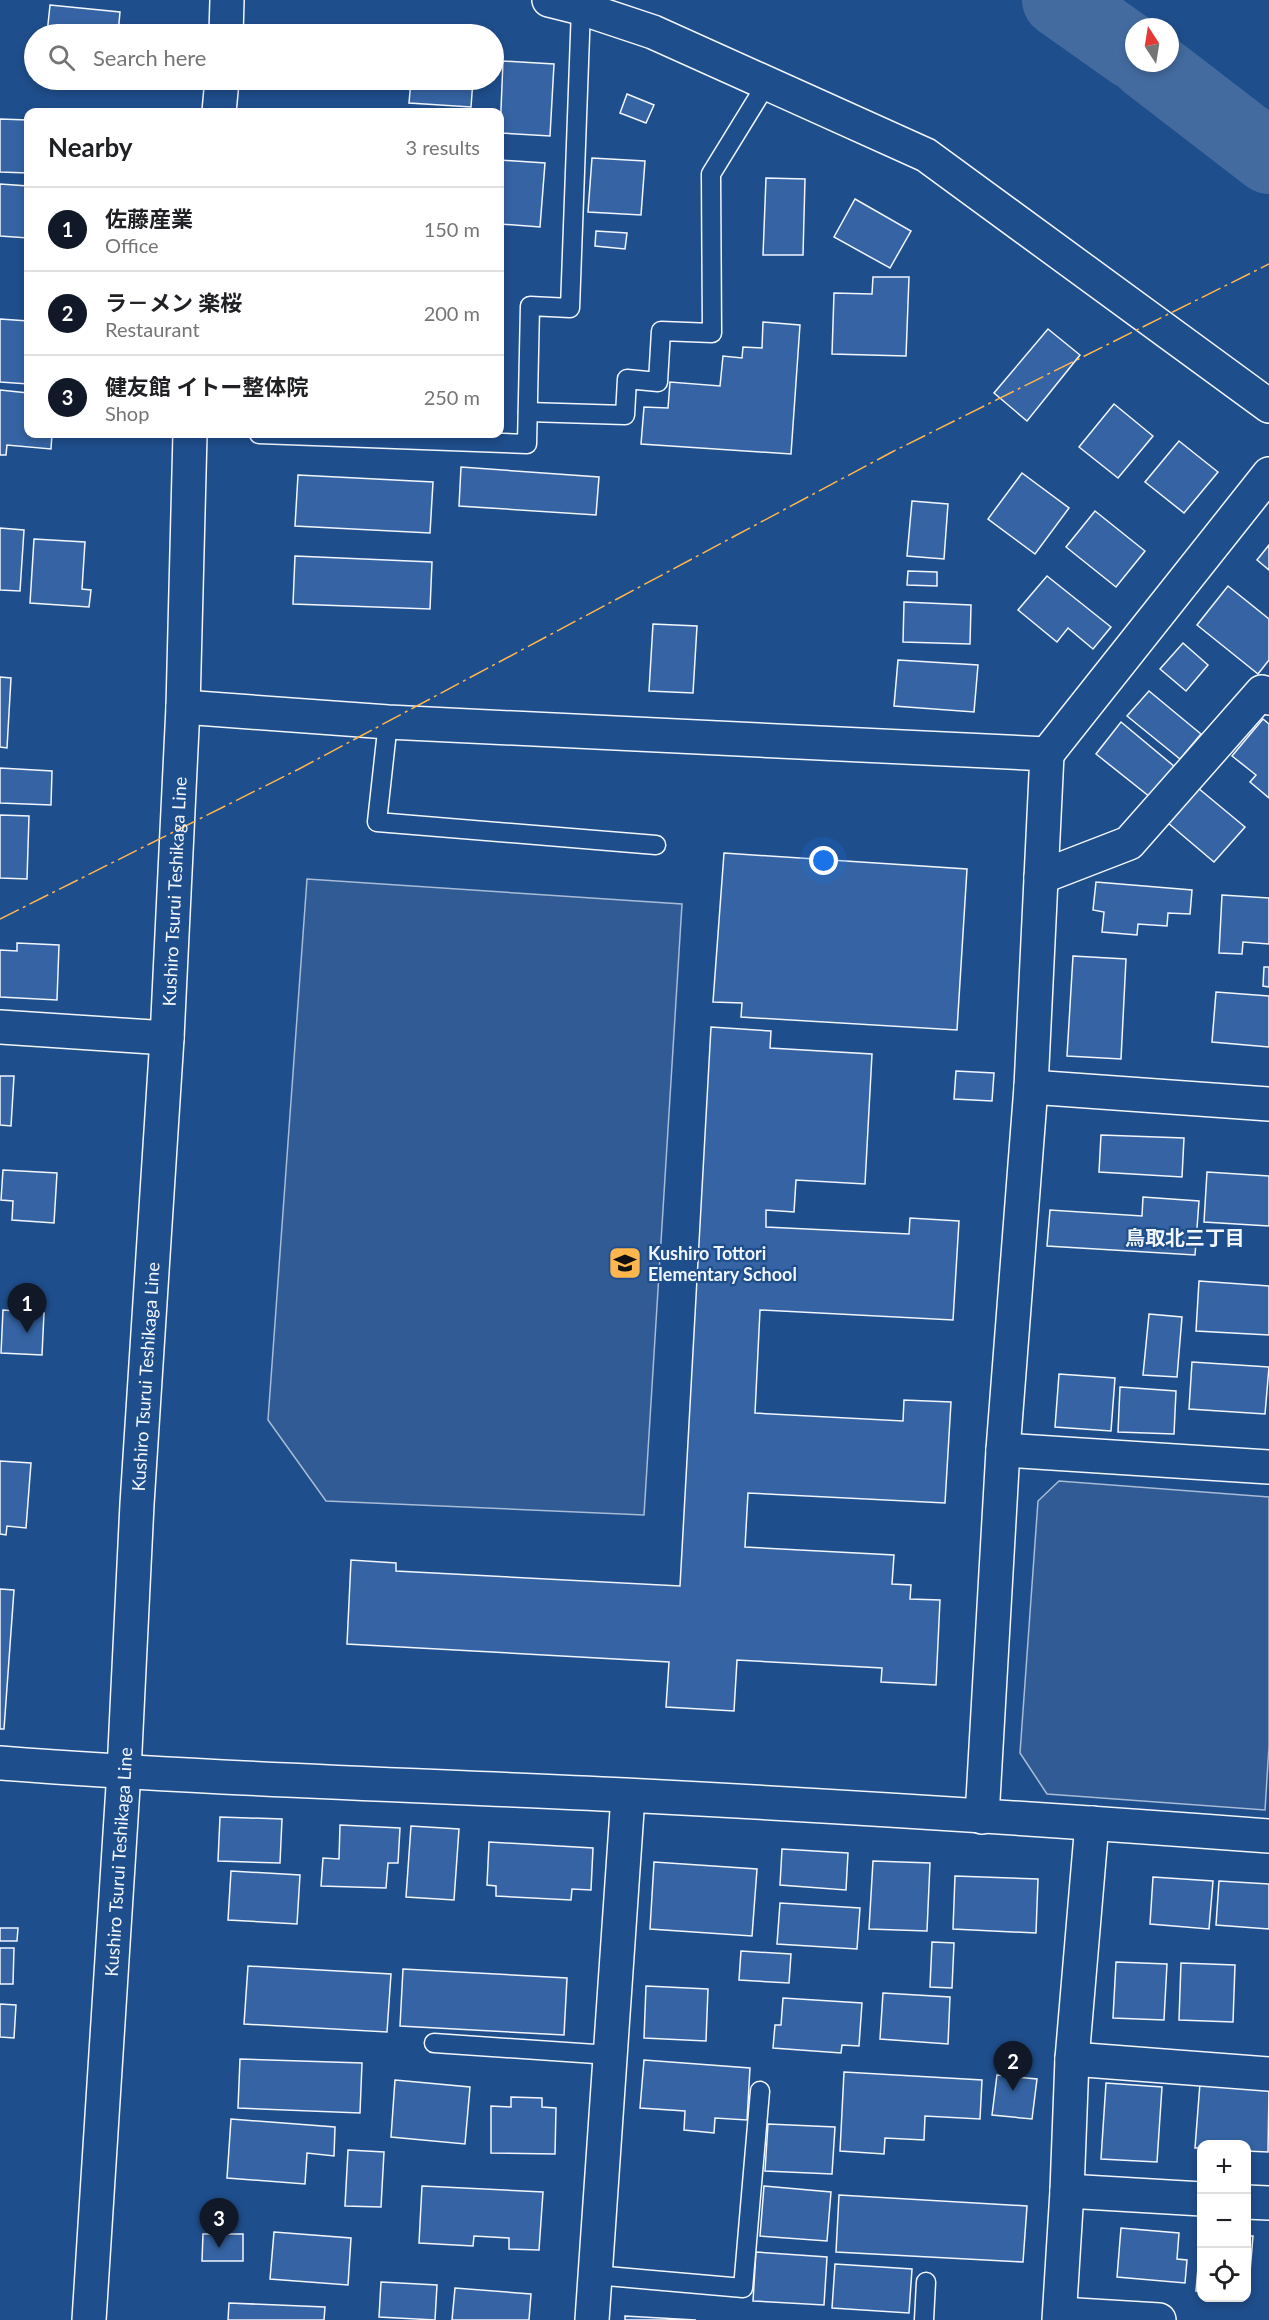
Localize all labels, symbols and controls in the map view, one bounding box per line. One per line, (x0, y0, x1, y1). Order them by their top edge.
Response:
north arrow (1125, 18, 1179, 72)
search box (24, 24, 504, 90)
icon: search (45, 41, 78, 74)
text: Search here (93, 44, 206, 71)
text: Nearby (48, 131, 133, 163)
text: 3 results (405, 135, 480, 159)
text: 佐藤産業 (105, 205, 193, 232)
text: 1 (62, 217, 73, 241)
text: 150 m (424, 217, 480, 241)
text: Office (105, 233, 159, 257)
text: ラ－メン 楽桜 (105, 289, 242, 316)
text: 2 (62, 301, 73, 325)
text: 200 m (424, 301, 480, 325)
text: Restaurant (105, 317, 200, 341)
text: 健友館 イトー整体院 (105, 373, 308, 400)
text: 3 (62, 385, 73, 409)
text: 250 m (424, 385, 480, 409)
text: Shop (105, 401, 149, 425)
street label: Kushiro Tsurui Teshikaga Line (158, 776, 191, 1007)
your location (809, 846, 838, 875)
district label: 鳥取北三丁目 (1125, 1225, 1245, 1249)
place label: Kushiro Tottori Elementary School (648, 1242, 797, 1285)
school or university icon: Kushiro Tottori Elementary School (607, 1245, 643, 1281)
street label: Kushiro Tsurui Teshikaga Line (127, 1261, 164, 1492)
pin: 1 (8, 1284, 46, 1333)
street label: Kushiro Tsurui Teshikaga Line (100, 1747, 136, 1977)
pin: 2 (994, 2042, 1032, 2091)
map controls (1197, 2140, 1251, 2302)
button: + (1197, 2140, 1251, 2194)
button: − (1197, 2194, 1251, 2248)
pin: 3 (200, 2198, 238, 2248)
button: locate (1197, 2248, 1251, 2302)

